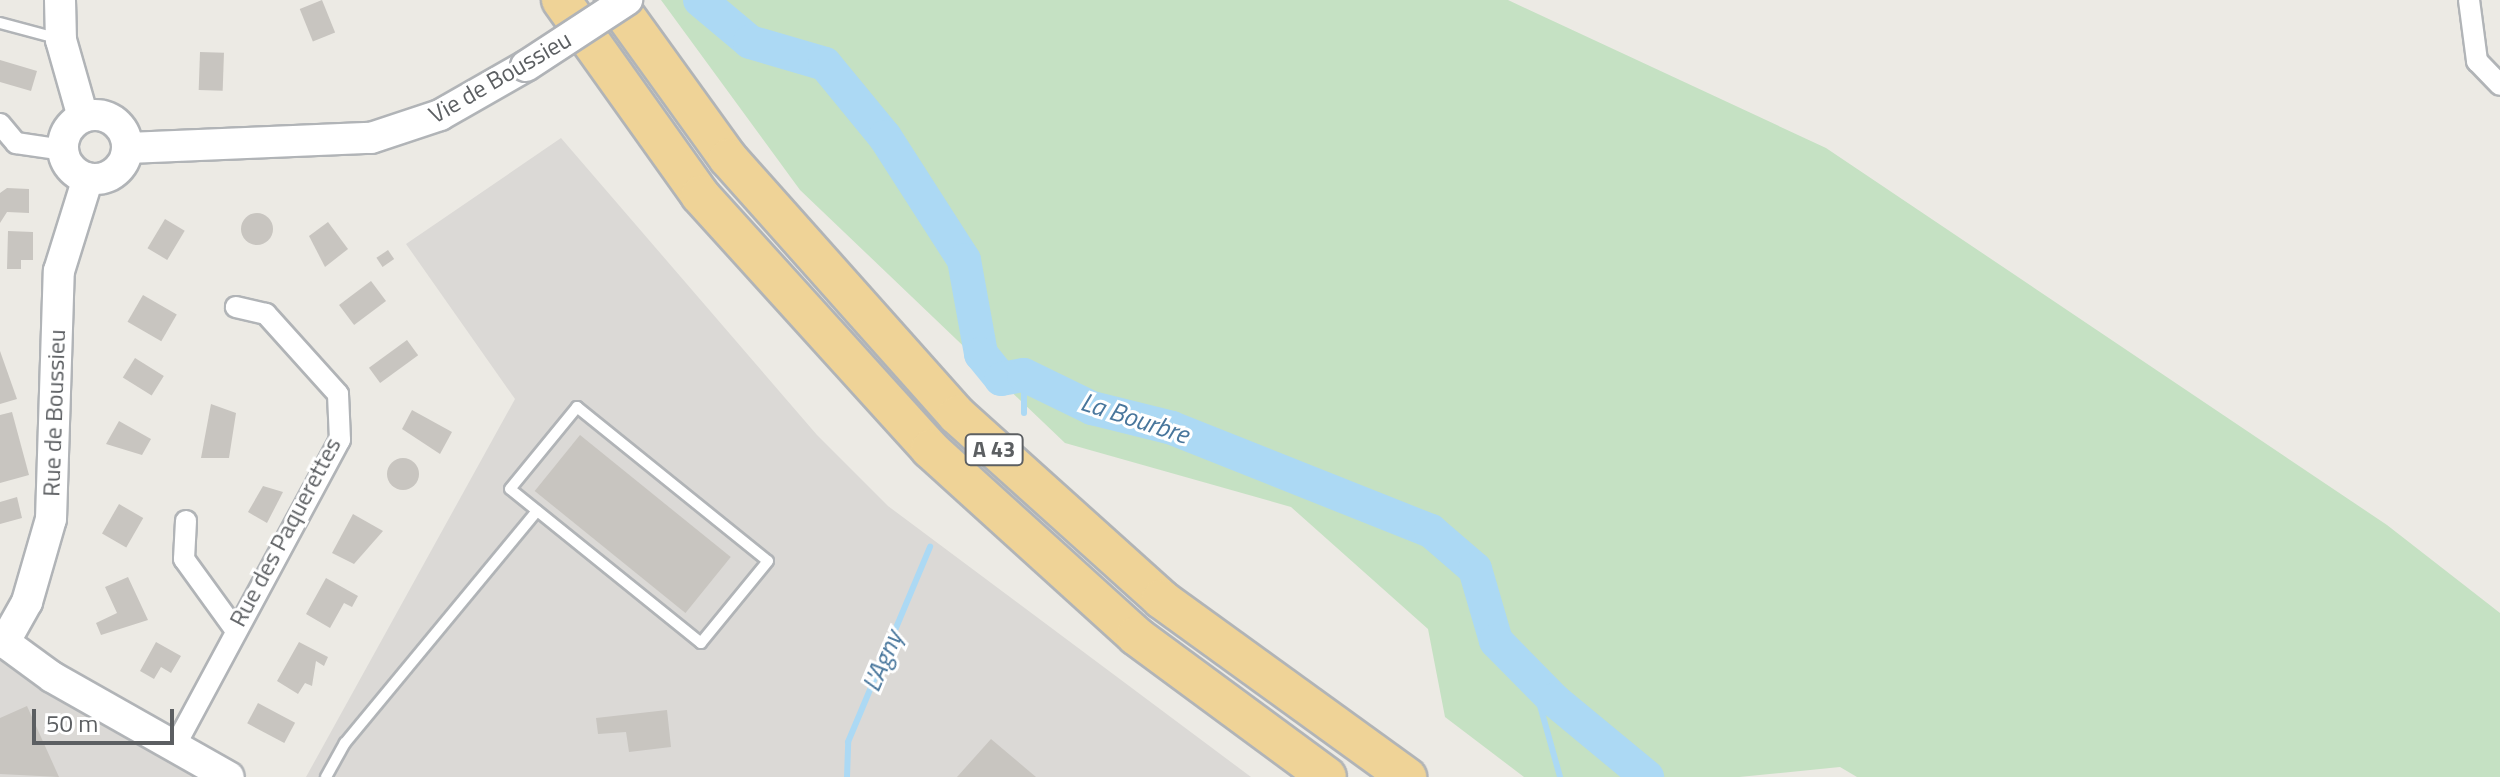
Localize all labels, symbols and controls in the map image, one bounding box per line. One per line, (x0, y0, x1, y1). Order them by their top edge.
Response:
street label: Vie de Boussieu (424, 25, 576, 129)
street label: Rue de Boussieu (37, 329, 71, 497)
water label: La Bourbre (1077, 386, 1193, 450)
road number: A 43 (964, 432, 1024, 468)
street label: Rue des Paquerettes (223, 433, 347, 631)
water label: L'Agny (855, 626, 909, 696)
scale bar (36, 693, 178, 743)
text: 50 m (46, 705, 98, 741)

